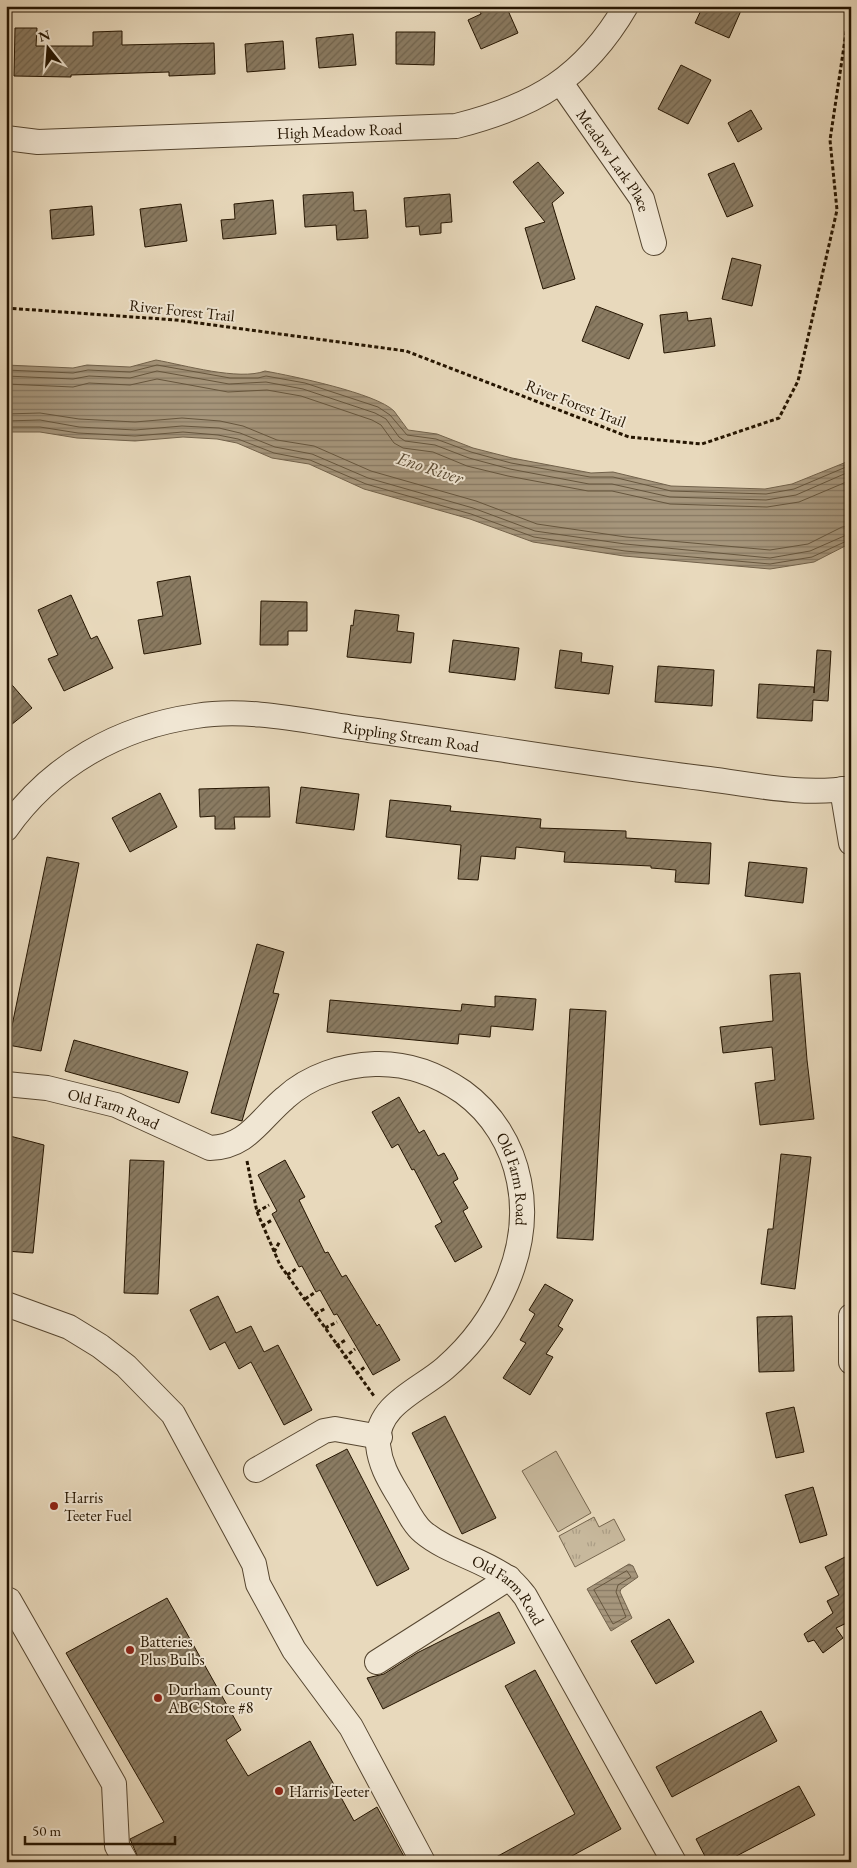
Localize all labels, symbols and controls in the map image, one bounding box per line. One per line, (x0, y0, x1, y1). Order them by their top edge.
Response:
north arrow (22, 22, 72, 72)
text: N (36, 25, 53, 46)
street label: Meadow Lark Place (571, 105, 655, 214)
street label: High Meadow Road (276, 118, 404, 144)
street label: River Forest Trail (128, 295, 236, 326)
street label: River Forest Trail (523, 375, 629, 432)
water label: Eno River (393, 446, 467, 489)
street label: Rippling Stream Road (341, 716, 481, 757)
street label: Old Farm Road (66, 1084, 163, 1135)
street label: Old Farm Road (491, 1129, 532, 1227)
place label: Harris Teeter Fuel (64, 1487, 132, 1526)
marker: Harris Teeter Fuel (48, 1500, 60, 1512)
street label: Old Farm Road (469, 1550, 550, 1630)
place label: Batteries Plus Bulbs (140, 1631, 205, 1670)
marker: Batteries Plus Bulbs (124, 1644, 136, 1656)
place label: Durham County ABC Store #8 (167, 1679, 273, 1718)
marker: Durham County ABC Store #8 (152, 1692, 164, 1704)
place label: Harris Teeter (289, 1781, 370, 1802)
marker: Harris Teeter (273, 1785, 285, 1797)
scale bar (25, 1813, 175, 1845)
text: 50 m (32, 1821, 61, 1840)

